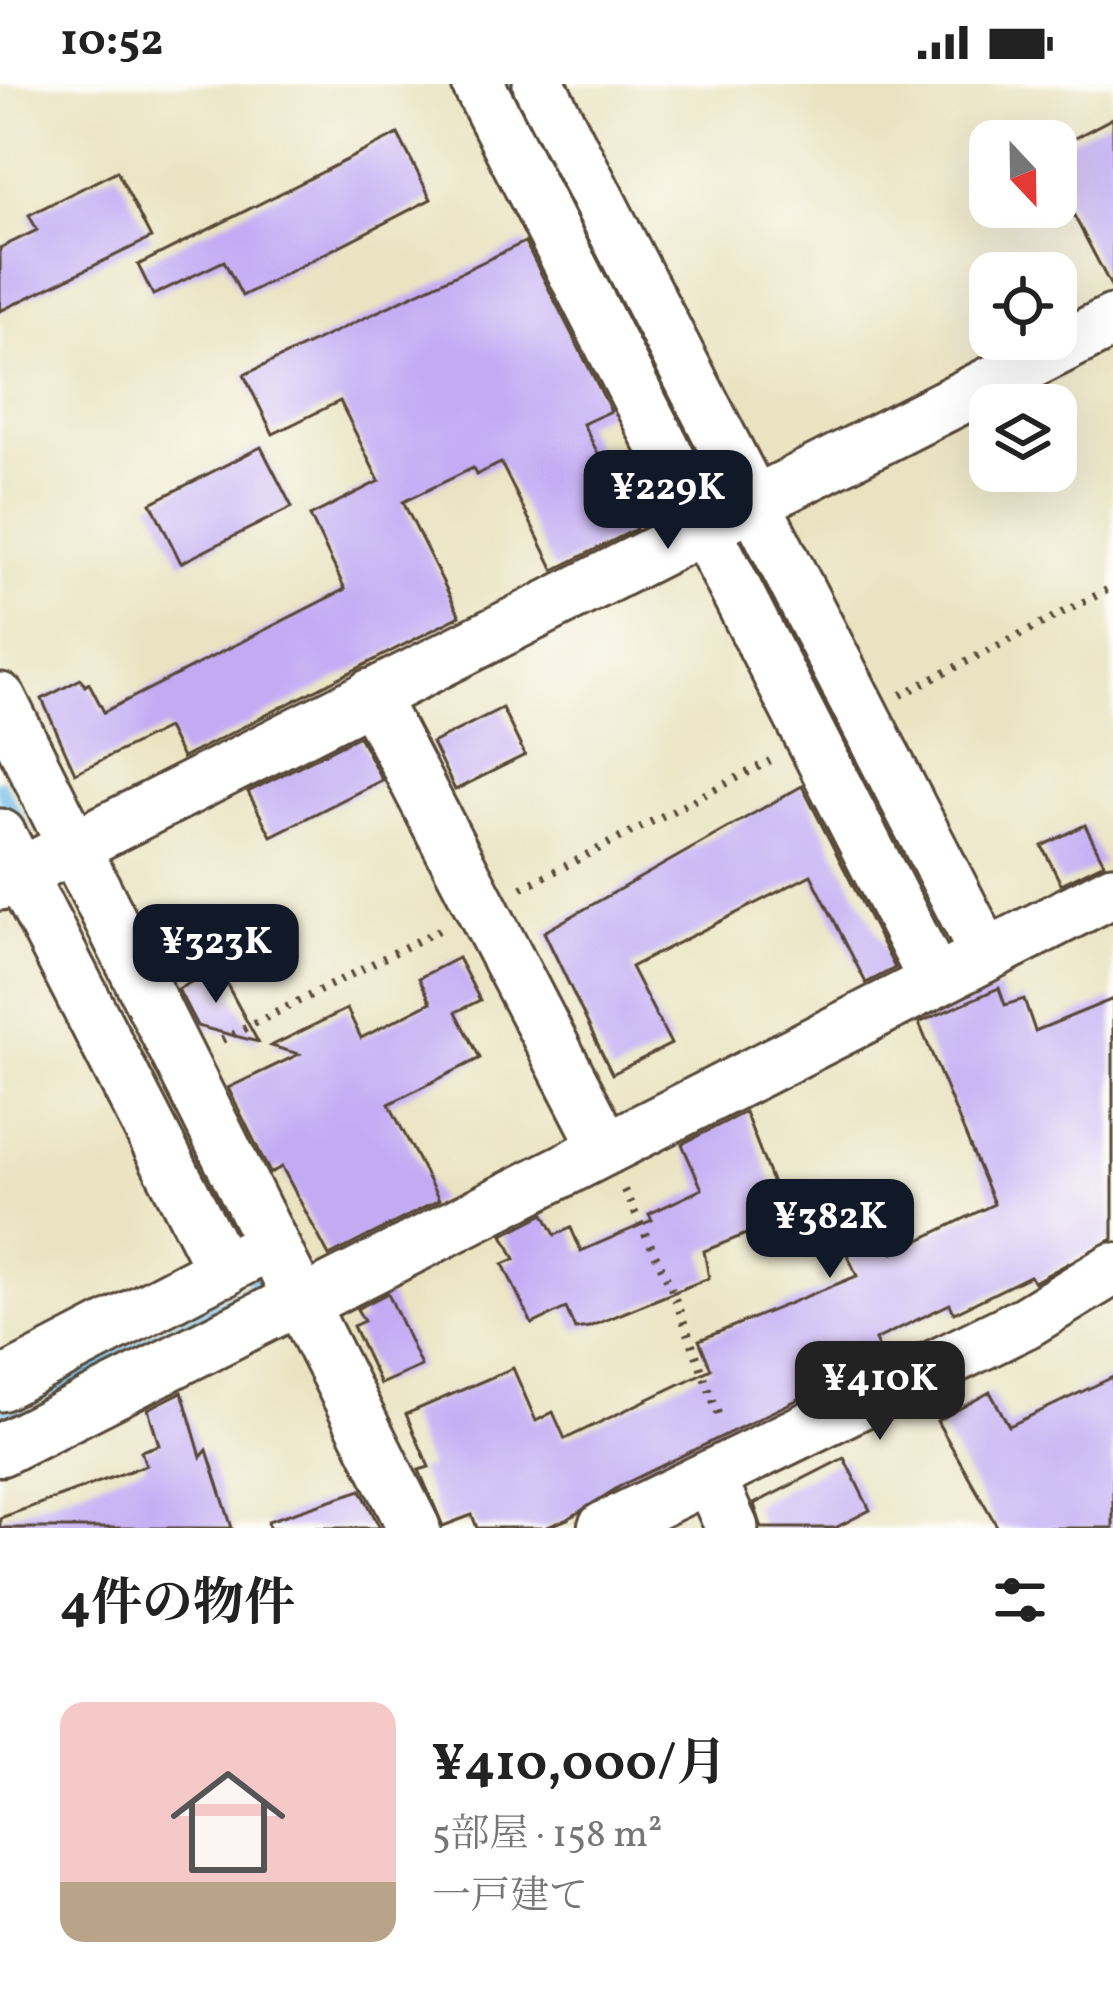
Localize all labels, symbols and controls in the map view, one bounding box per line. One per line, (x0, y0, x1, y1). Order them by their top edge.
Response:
text: 10:52 (60, 11, 164, 74)
north arrow (969, 120, 1077, 228)
map controls (969, 120, 1077, 492)
button: locate (969, 252, 1077, 360)
button: layers (969, 384, 1077, 492)
pin: ¥229K (584, 450, 752, 552)
text: ¥229K (611, 462, 725, 516)
pin: ¥323K (132, 904, 300, 1006)
text: ¥323K (160, 916, 272, 970)
pin: ¥382K (746, 1179, 914, 1281)
text: ¥382K (773, 1191, 887, 1245)
pin: ¥410K (796, 1341, 964, 1443)
text: ¥410K (822, 1353, 938, 1407)
icon: filters (987, 1567, 1053, 1633)
text: 4件の物件 (60, 1570, 295, 1641)
text: ¥410,000/月 (432, 1730, 728, 1801)
icon: home (156, 1750, 300, 1894)
text: 5部屋 · 158 m² (432, 1809, 662, 1863)
text: 一戸建て (432, 1871, 588, 1925)

